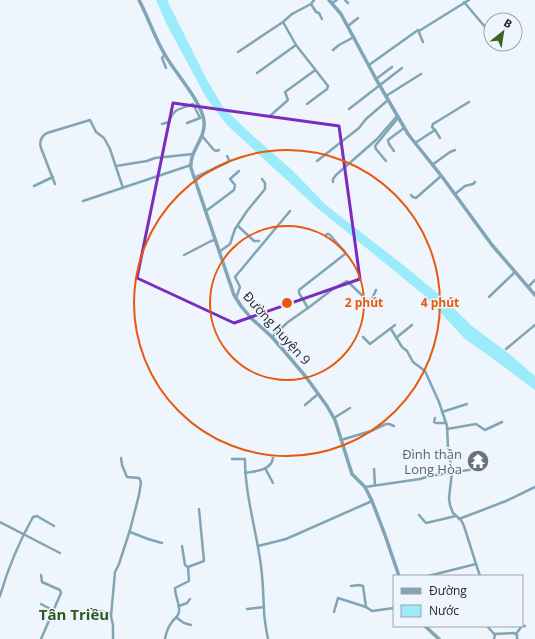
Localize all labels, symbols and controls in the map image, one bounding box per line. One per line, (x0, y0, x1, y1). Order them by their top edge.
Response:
north arrow (483, 12, 523, 52)
text: B (501, 15, 515, 31)
street label: Đường huyện 9 (239, 287, 315, 369)
text: 2 phút (345, 294, 383, 311)
text: 4 phút (421, 294, 459, 311)
centre of rings (280, 296, 294, 310)
place label: Đình thần Long Hòa (402, 445, 462, 478)
temple icon: Đình thần Long Hòa (465, 448, 491, 474)
legend (393, 575, 523, 627)
text: Đường (429, 582, 467, 599)
text: Nước (429, 602, 459, 619)
district label: Tân Triều (39, 604, 109, 624)

